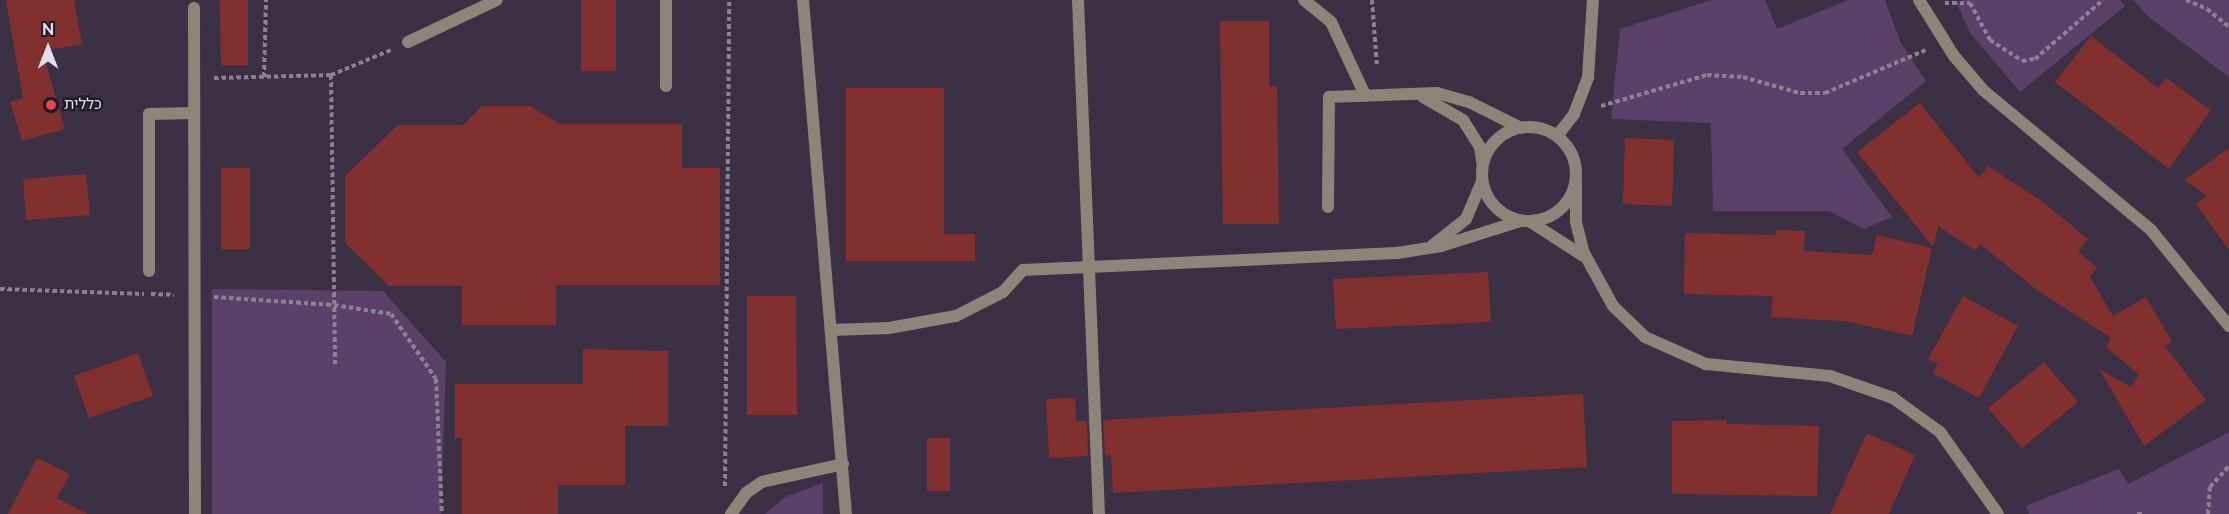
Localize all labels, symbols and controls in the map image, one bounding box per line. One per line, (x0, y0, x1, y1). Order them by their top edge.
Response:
north arrow (18, 18, 78, 78)
text: N (42, 20, 54, 39)
marker: כללית (42, 96, 60, 114)
place label: כללית (64, 96, 102, 114)

